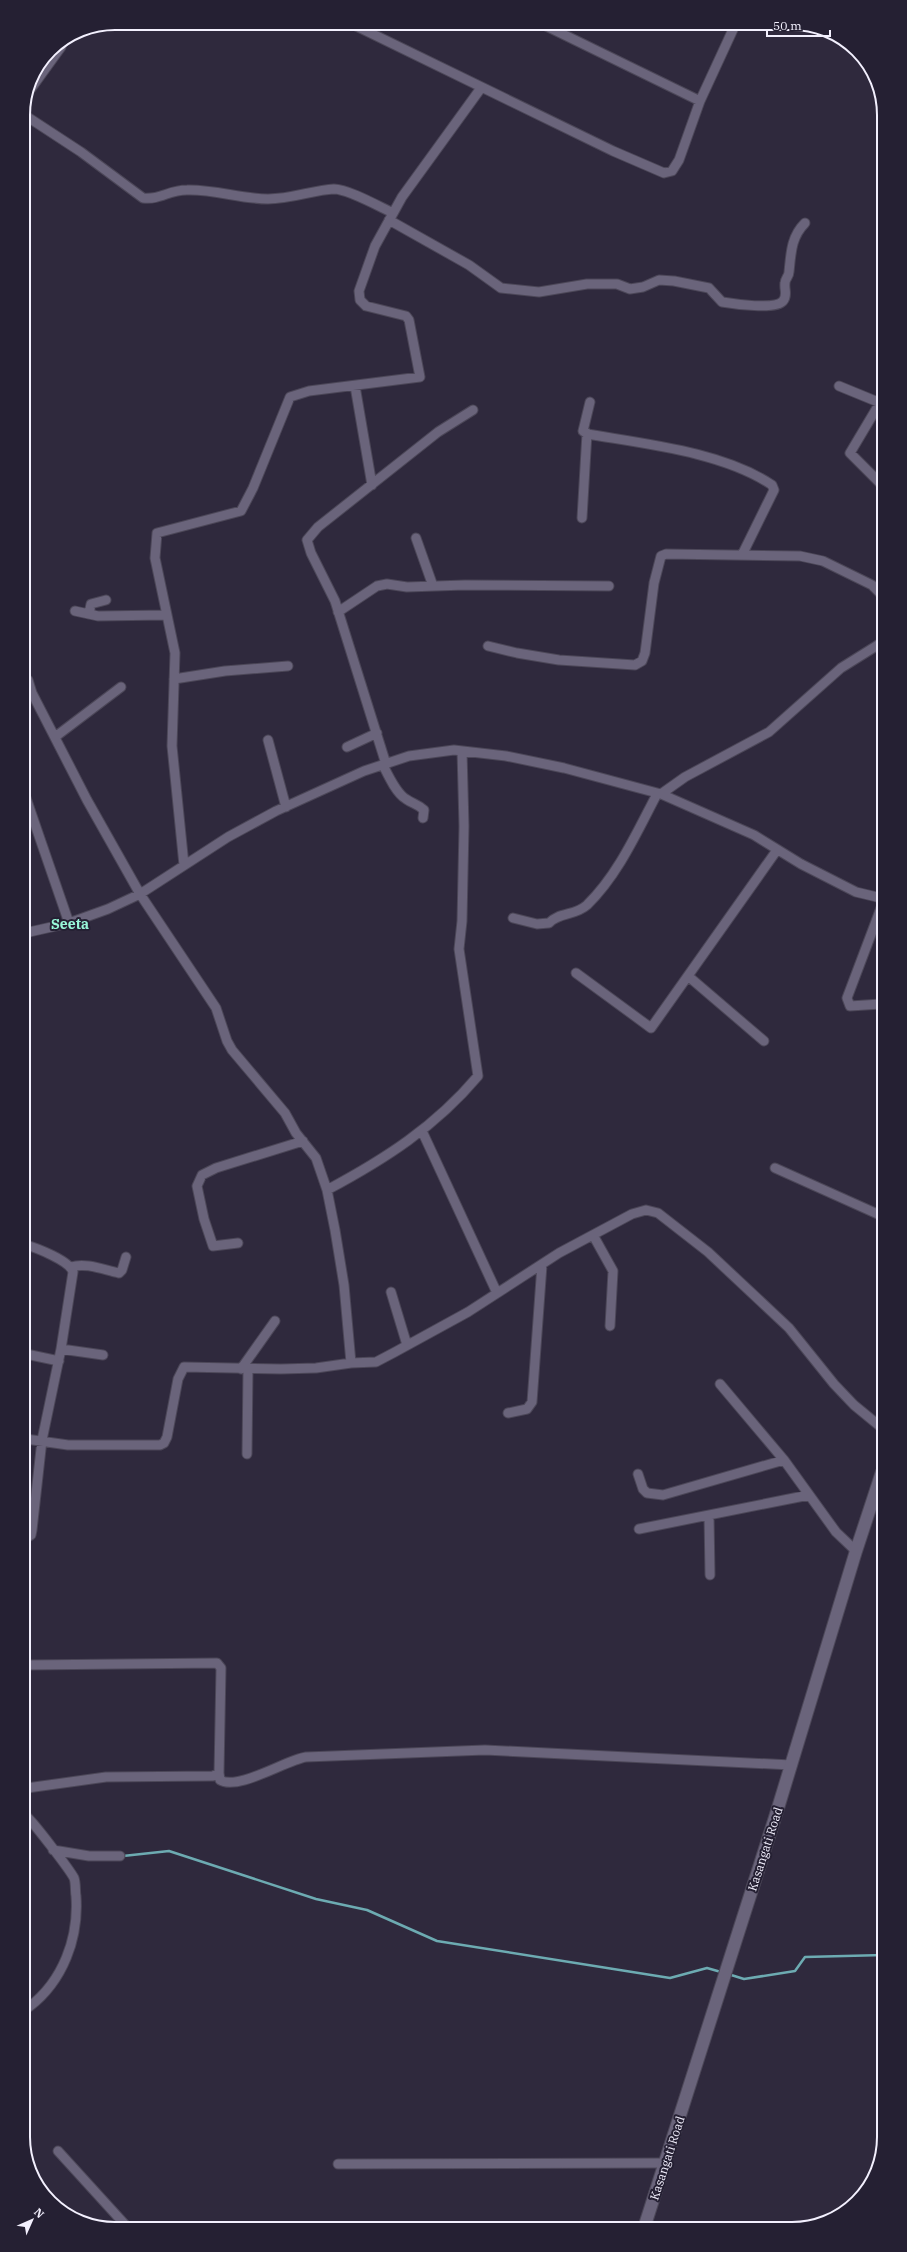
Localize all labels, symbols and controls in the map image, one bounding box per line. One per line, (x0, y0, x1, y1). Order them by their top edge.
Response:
scale bar (767, 12, 830, 38)
text: 50 m (773, 18, 802, 33)
district label: Seeta (51, 915, 89, 933)
street label: Kasangati Road (744, 1805, 786, 1893)
street label: Kasangati Road (646, 2114, 688, 2202)
north arrow (12, 2200, 52, 2240)
text: N (31, 2205, 47, 2221)

